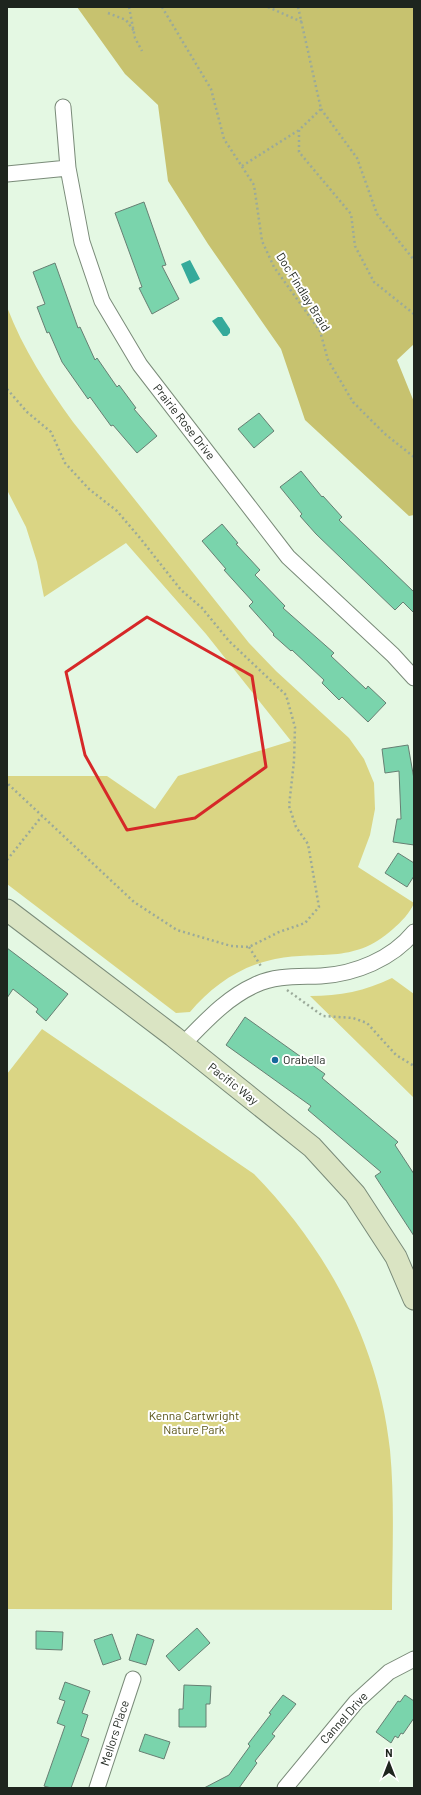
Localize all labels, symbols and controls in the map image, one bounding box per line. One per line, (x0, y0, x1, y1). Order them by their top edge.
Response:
street label: Doc Findlay Braid (274, 250, 334, 333)
street label: Prairie Rose Drive (151, 381, 219, 462)
place label: Orabella (283, 1052, 325, 1066)
marker: Orabella (270, 1055, 280, 1065)
street label: Pacific Way (206, 1059, 262, 1107)
park label: Kenna Cartwright Nature Park (149, 1408, 239, 1436)
street label: Cannel Drive (316, 1689, 370, 1746)
street label: Mellors Place (97, 1698, 131, 1767)
north arrow (369, 1743, 409, 1783)
text: N (385, 1746, 393, 1759)

